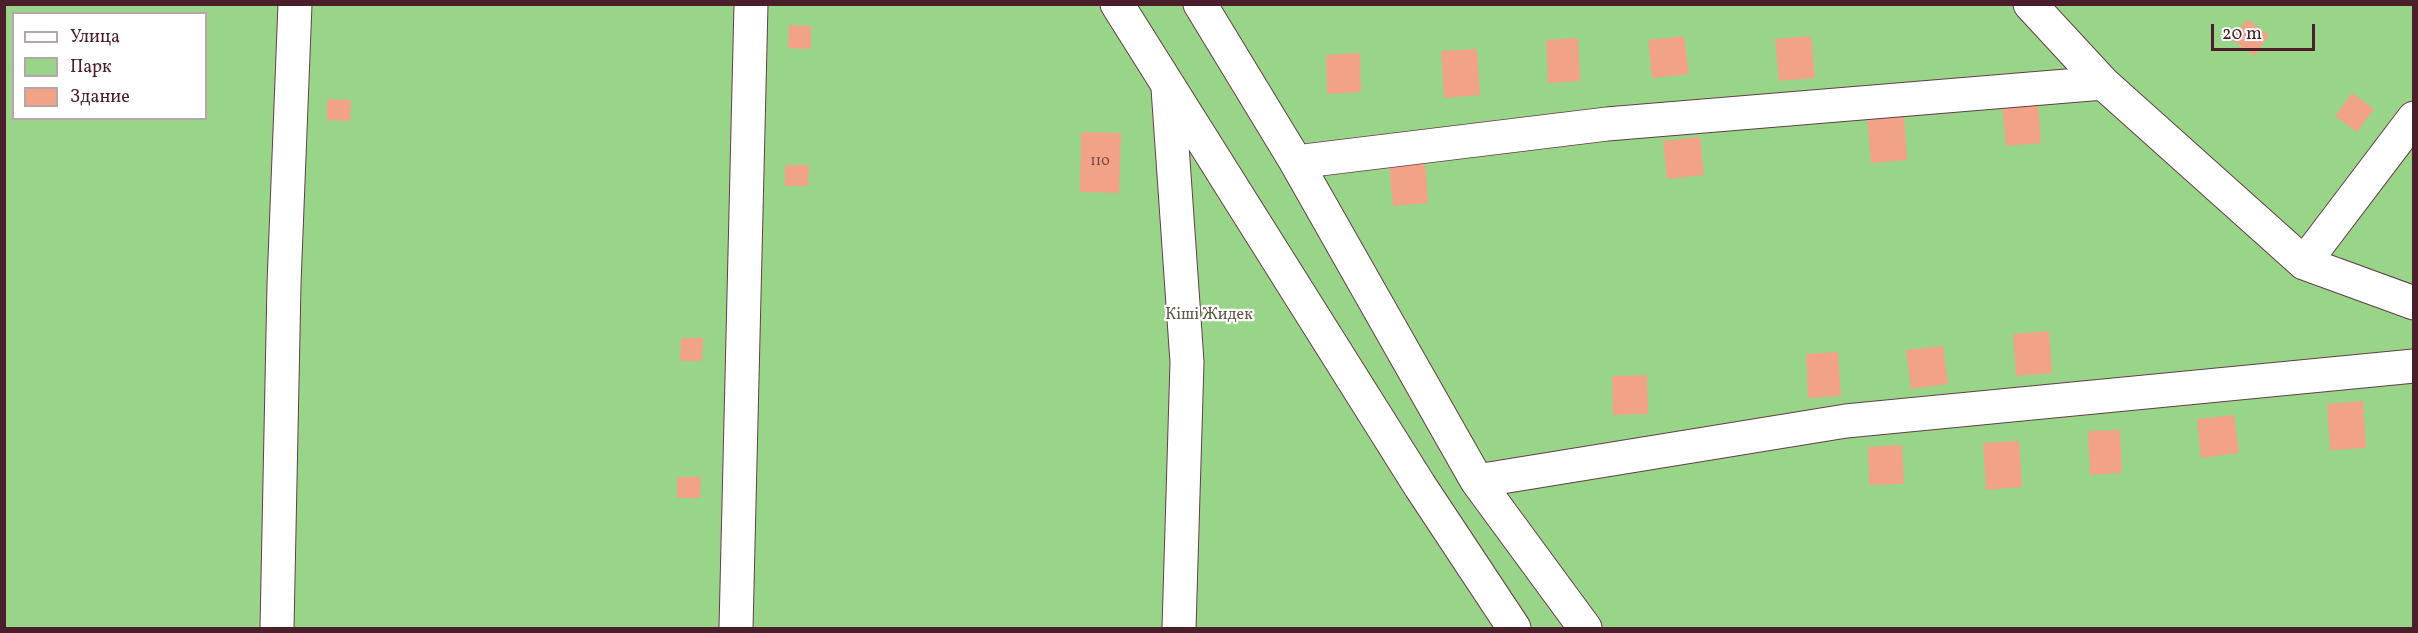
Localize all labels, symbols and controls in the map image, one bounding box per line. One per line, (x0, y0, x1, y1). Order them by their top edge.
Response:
legend (12, 12, 207, 120)
scale bar (2214, 12, 2318, 50)
text: 20 m (2222, 22, 2262, 47)
text: Улица (70, 25, 120, 50)
text: Парк (70, 55, 112, 80)
text: Здание (70, 85, 130, 110)
house number: 110 (1090, 154, 1110, 170)
park label: Кіші Жидек (1165, 306, 1253, 326)

